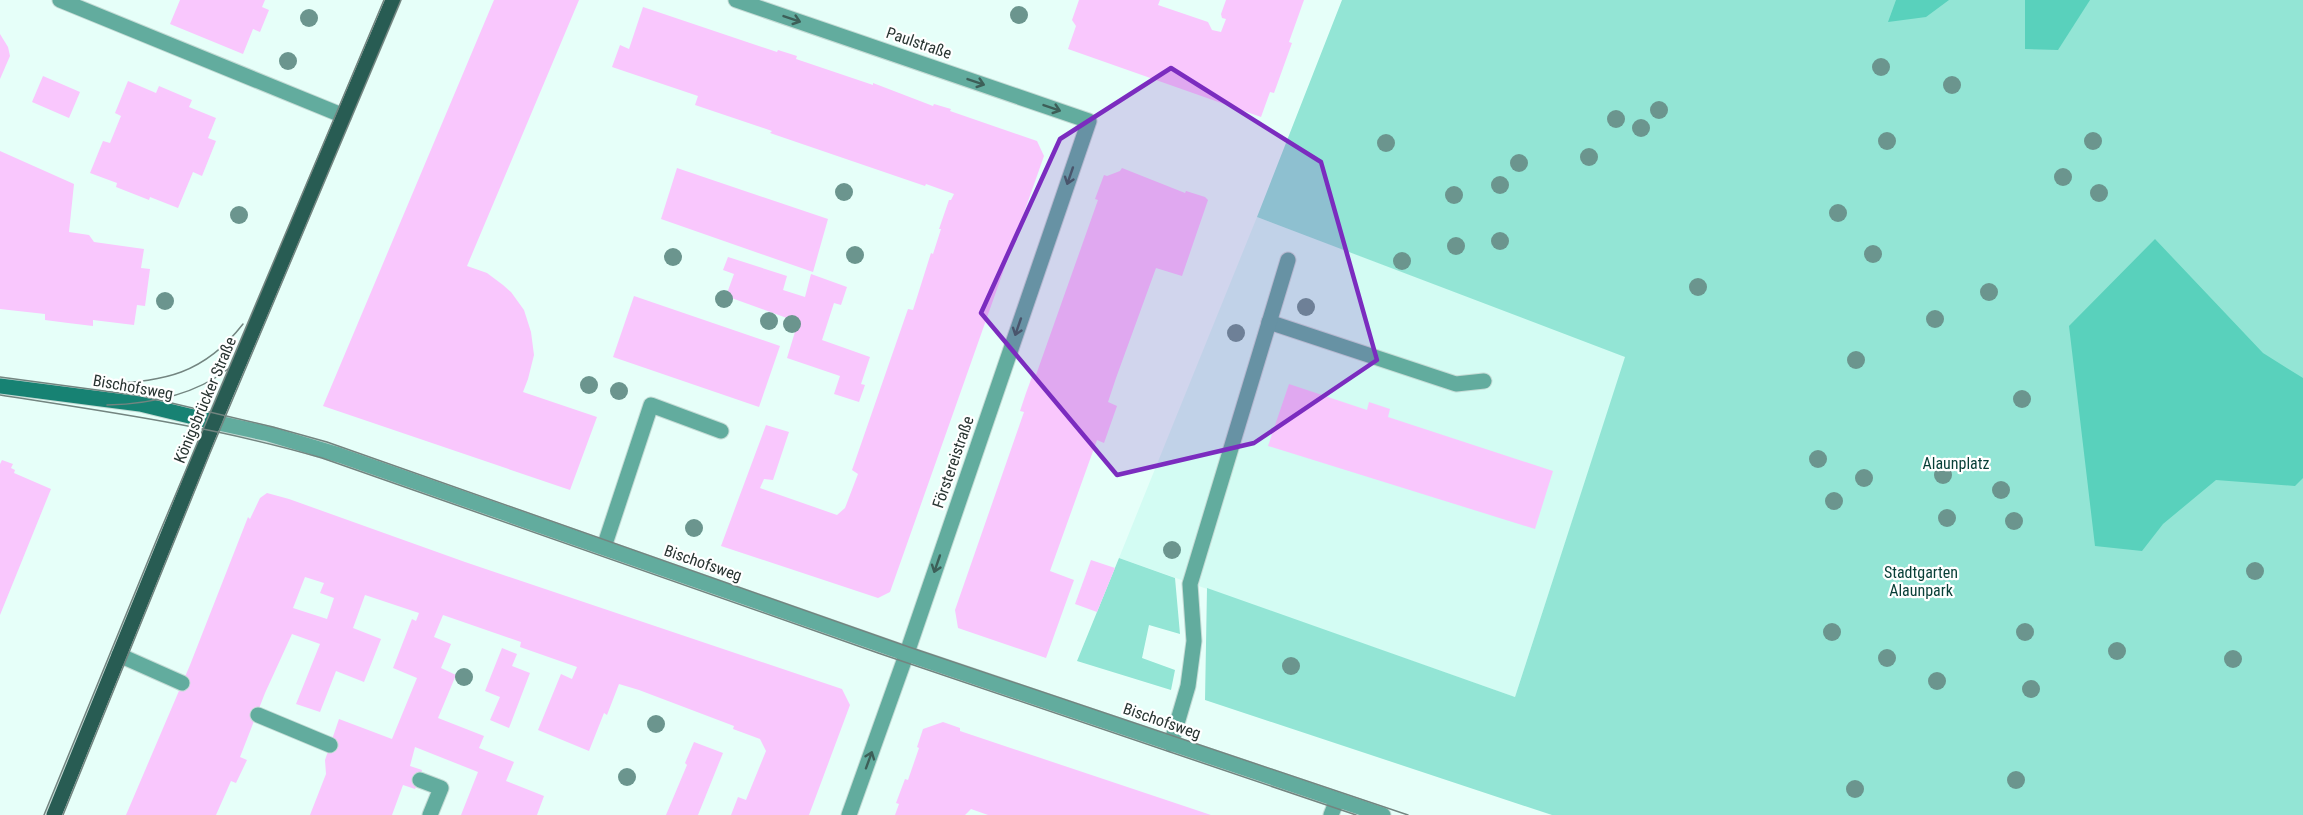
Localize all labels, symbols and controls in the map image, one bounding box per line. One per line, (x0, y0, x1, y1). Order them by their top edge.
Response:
one-way arrow (782, 14, 801, 25)
street label: Paulstraße (884, 23, 954, 63)
one-way arrow (966, 77, 985, 88)
one-way arrow (1042, 103, 1061, 114)
one-way arrow (1064, 166, 1075, 185)
one-way arrow (1012, 317, 1023, 336)
street label: Königsbrücker Straße (170, 334, 240, 466)
street label: Bischofsweg (91, 371, 175, 403)
street label: Förstereistraße (928, 414, 978, 510)
park label: Alaunplatz (1922, 454, 1990, 473)
street label: Bischofsweg (662, 541, 744, 585)
one-way arrow (931, 554, 942, 573)
park label: Stadtgarten Alaunpark (1884, 563, 1958, 600)
street label: Bischofsweg (1121, 699, 1203, 743)
one-way arrow (864, 751, 875, 770)

